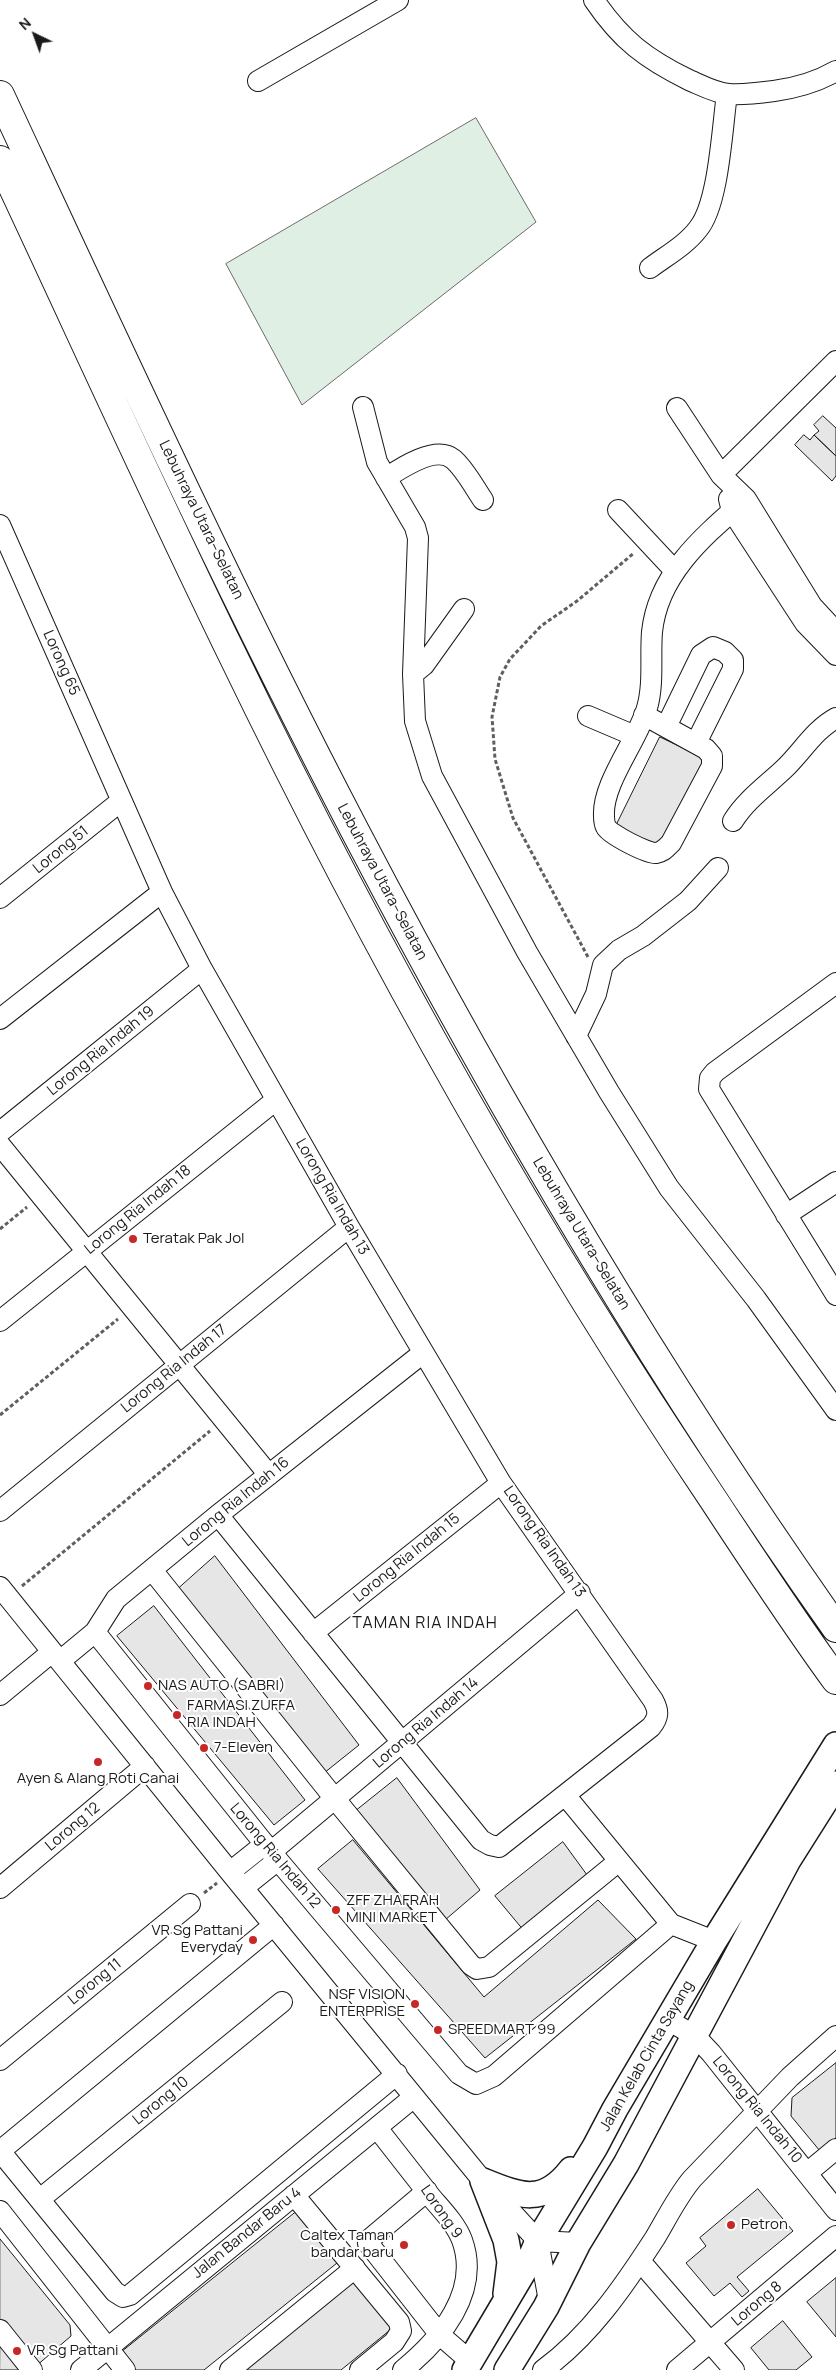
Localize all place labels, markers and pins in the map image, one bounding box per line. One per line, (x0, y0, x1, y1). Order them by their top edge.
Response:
place label: Teratak Pak Jol (143, 1230, 245, 1248)
marker: Teratak Pak Jol (127, 1233, 139, 1245)
place label: NAS AUTO (SABRI) (158, 1677, 285, 1695)
marker: NAS AUTO (SABRI) (142, 1680, 154, 1692)
place label: FARMASI ZUFFA RIA INDAH (187, 1697, 295, 1732)
marker: FARMASI ZUFFA RIA INDAH (171, 1709, 183, 1721)
place label: 7-Eleven (214, 1739, 273, 1757)
marker: 7-Eleven (198, 1742, 210, 1754)
marker: Ayen & Alang Roti Canai (92, 1756, 104, 1768)
place label: Ayen & Alang Roti Canai (17, 1770, 179, 1788)
place label: ZFF ZHAFRAH MINI MARKET (346, 1892, 439, 1927)
marker: ZFF ZHAFRAH MINI MARKET (330, 1904, 342, 1916)
place label: VR Sg Pattani Everyday (151, 1922, 243, 1957)
marker: VR Sg Pattani Everyday (247, 1934, 259, 1946)
place label: NSF VISION ENTERPRISE (319, 1986, 405, 2021)
marker: NSF VISION ENTERPRISE (409, 1998, 421, 2010)
place label: SPEEDMART 99 (448, 2021, 556, 2039)
marker: SPEEDMART 99 (432, 2024, 444, 2036)
place label: Petron (741, 2216, 788, 2234)
marker: Petron (725, 2219, 737, 2231)
place label: Caltex Taman bandar baru (300, 2227, 394, 2262)
marker: Caltex Taman bandar baru (398, 2239, 410, 2251)
place label: VR Sg Pattani (27, 2342, 119, 2360)
marker: VR Sg Pattani (11, 2345, 23, 2357)

